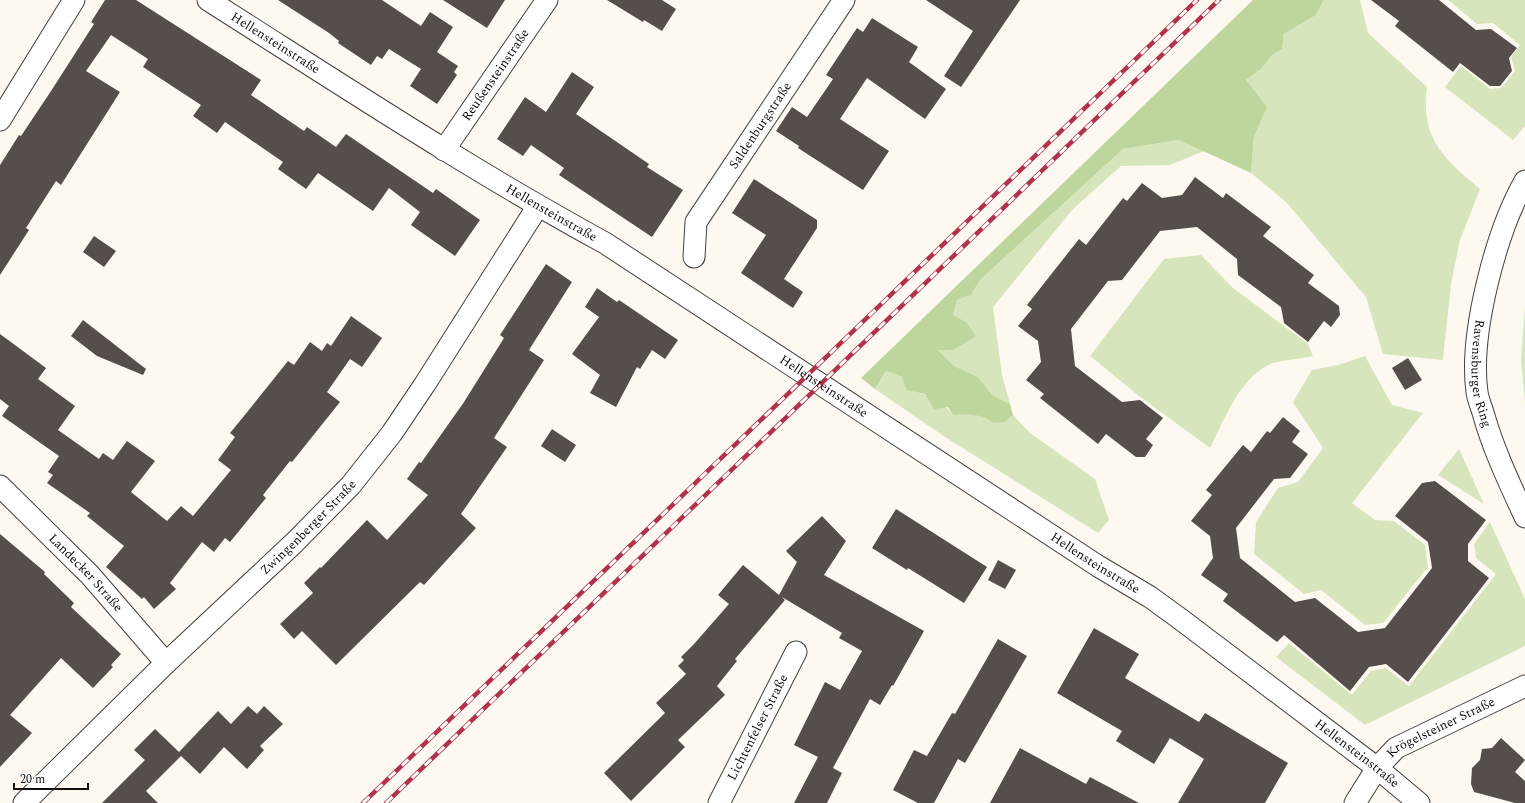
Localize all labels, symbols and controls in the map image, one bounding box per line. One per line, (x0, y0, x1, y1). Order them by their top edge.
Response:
street label: Hellensteinstraße (227, 7, 324, 79)
street label: Reußensteinstraße (457, 25, 534, 125)
street label: Saldenburgstraße (724, 78, 797, 173)
street label: Hellensteinstraße (502, 179, 601, 247)
street label: Ravensburger Ring (1466, 318, 1497, 430)
street label: Hellensteinstraße (775, 350, 872, 423)
street label: Zwingenberger Straße (256, 476, 361, 580)
street label: Hellensteinstraße (1046, 527, 1144, 599)
street label: Landecker Straße (44, 529, 128, 616)
street label: Lichtenfelser Straße (722, 671, 793, 784)
street label: Krögelsteiner Straße (1382, 692, 1498, 762)
street label: Hellensteinstraße (1310, 714, 1404, 793)
scale bar (14, 765, 88, 791)
text: 20 m (20, 770, 45, 789)

